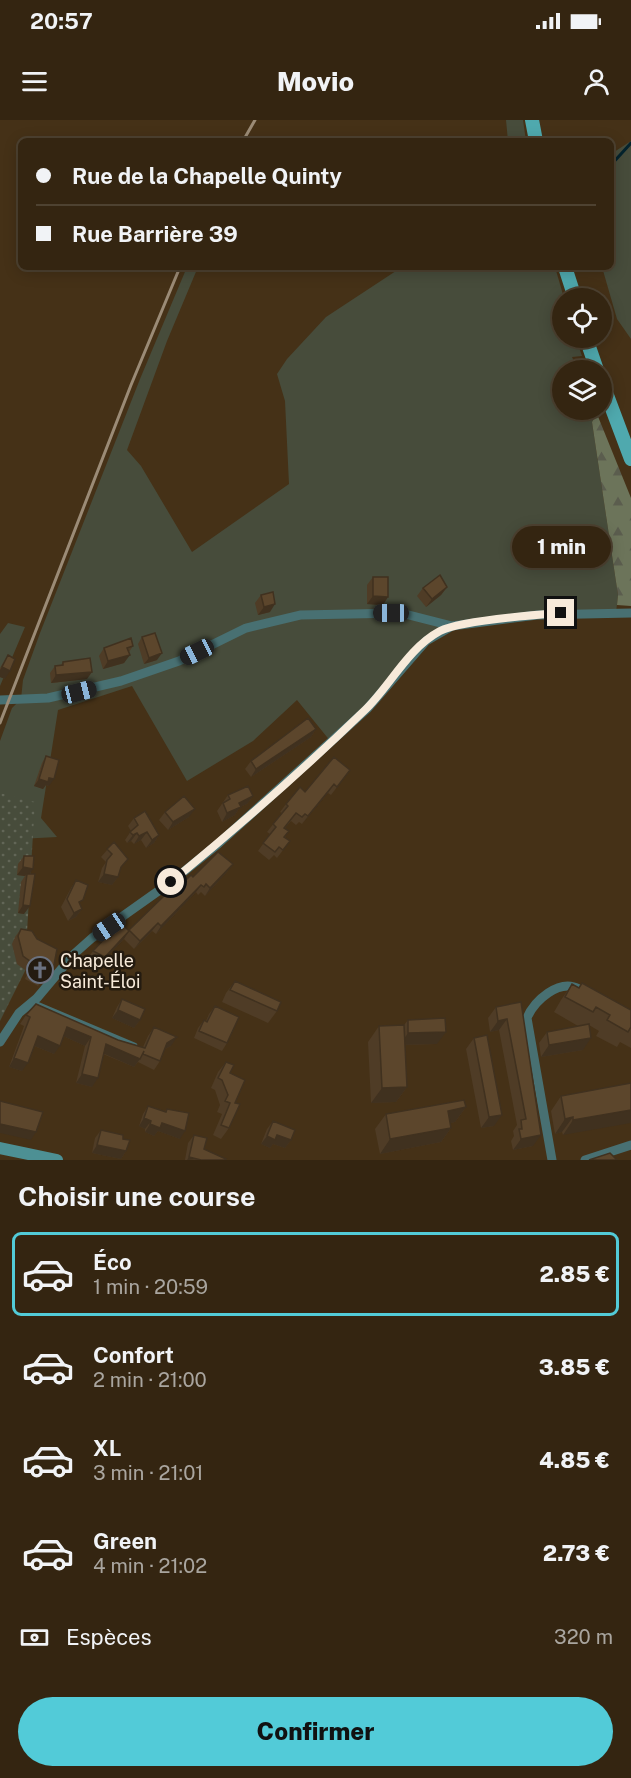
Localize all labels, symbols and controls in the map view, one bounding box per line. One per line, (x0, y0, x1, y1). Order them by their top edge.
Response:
text: 20:57 (30, 8, 93, 34)
icon: menu (18, 65, 51, 98)
text: Movio (277, 65, 354, 97)
icon: person (580, 65, 613, 98)
text: Rue de la Chapelle Quinty (72, 163, 342, 189)
text: Rue Barrière 39 (72, 221, 238, 247)
map controls (552, 288, 612, 420)
button: locate (552, 288, 612, 348)
button: layers (552, 360, 612, 420)
callout: 1 min (512, 526, 610, 568)
text: 1 min (537, 535, 586, 559)
route end (547, 599, 574, 626)
car (373, 604, 409, 622)
car (177, 636, 217, 668)
car (59, 679, 99, 705)
route start (157, 868, 184, 895)
car (89, 909, 129, 945)
place label: Chapelle Saint-Éloi (60, 950, 140, 992)
church icon: Chapelle Saint-Éloi (25, 955, 55, 985)
text: Choisir une course (18, 1180, 256, 1212)
icon: car (21, 1247, 75, 1301)
text: Éco (93, 1249, 132, 1275)
text: 2.85 € (539, 1261, 610, 1287)
text: 1 min · 20:59 (93, 1275, 208, 1299)
icon: car (21, 1340, 75, 1394)
text: Confort (93, 1342, 174, 1368)
text: 3.85 € (539, 1354, 610, 1380)
text: 2 min · 21:00 (93, 1368, 207, 1392)
icon: car (21, 1433, 75, 1487)
text: XL (93, 1435, 121, 1461)
text: 4.85 € (539, 1447, 610, 1473)
text: 3 min · 21:01 (93, 1461, 204, 1485)
icon: car (21, 1526, 75, 1580)
text: Green (93, 1528, 157, 1554)
text: 2.73 € (543, 1540, 610, 1566)
text: 4 min · 21:02 (93, 1554, 207, 1578)
icon: cash (18, 1621, 51, 1654)
text: Espèces (66, 1624, 152, 1650)
text: 320 m (554, 1625, 613, 1649)
button: Confirmer (18, 1697, 613, 1766)

